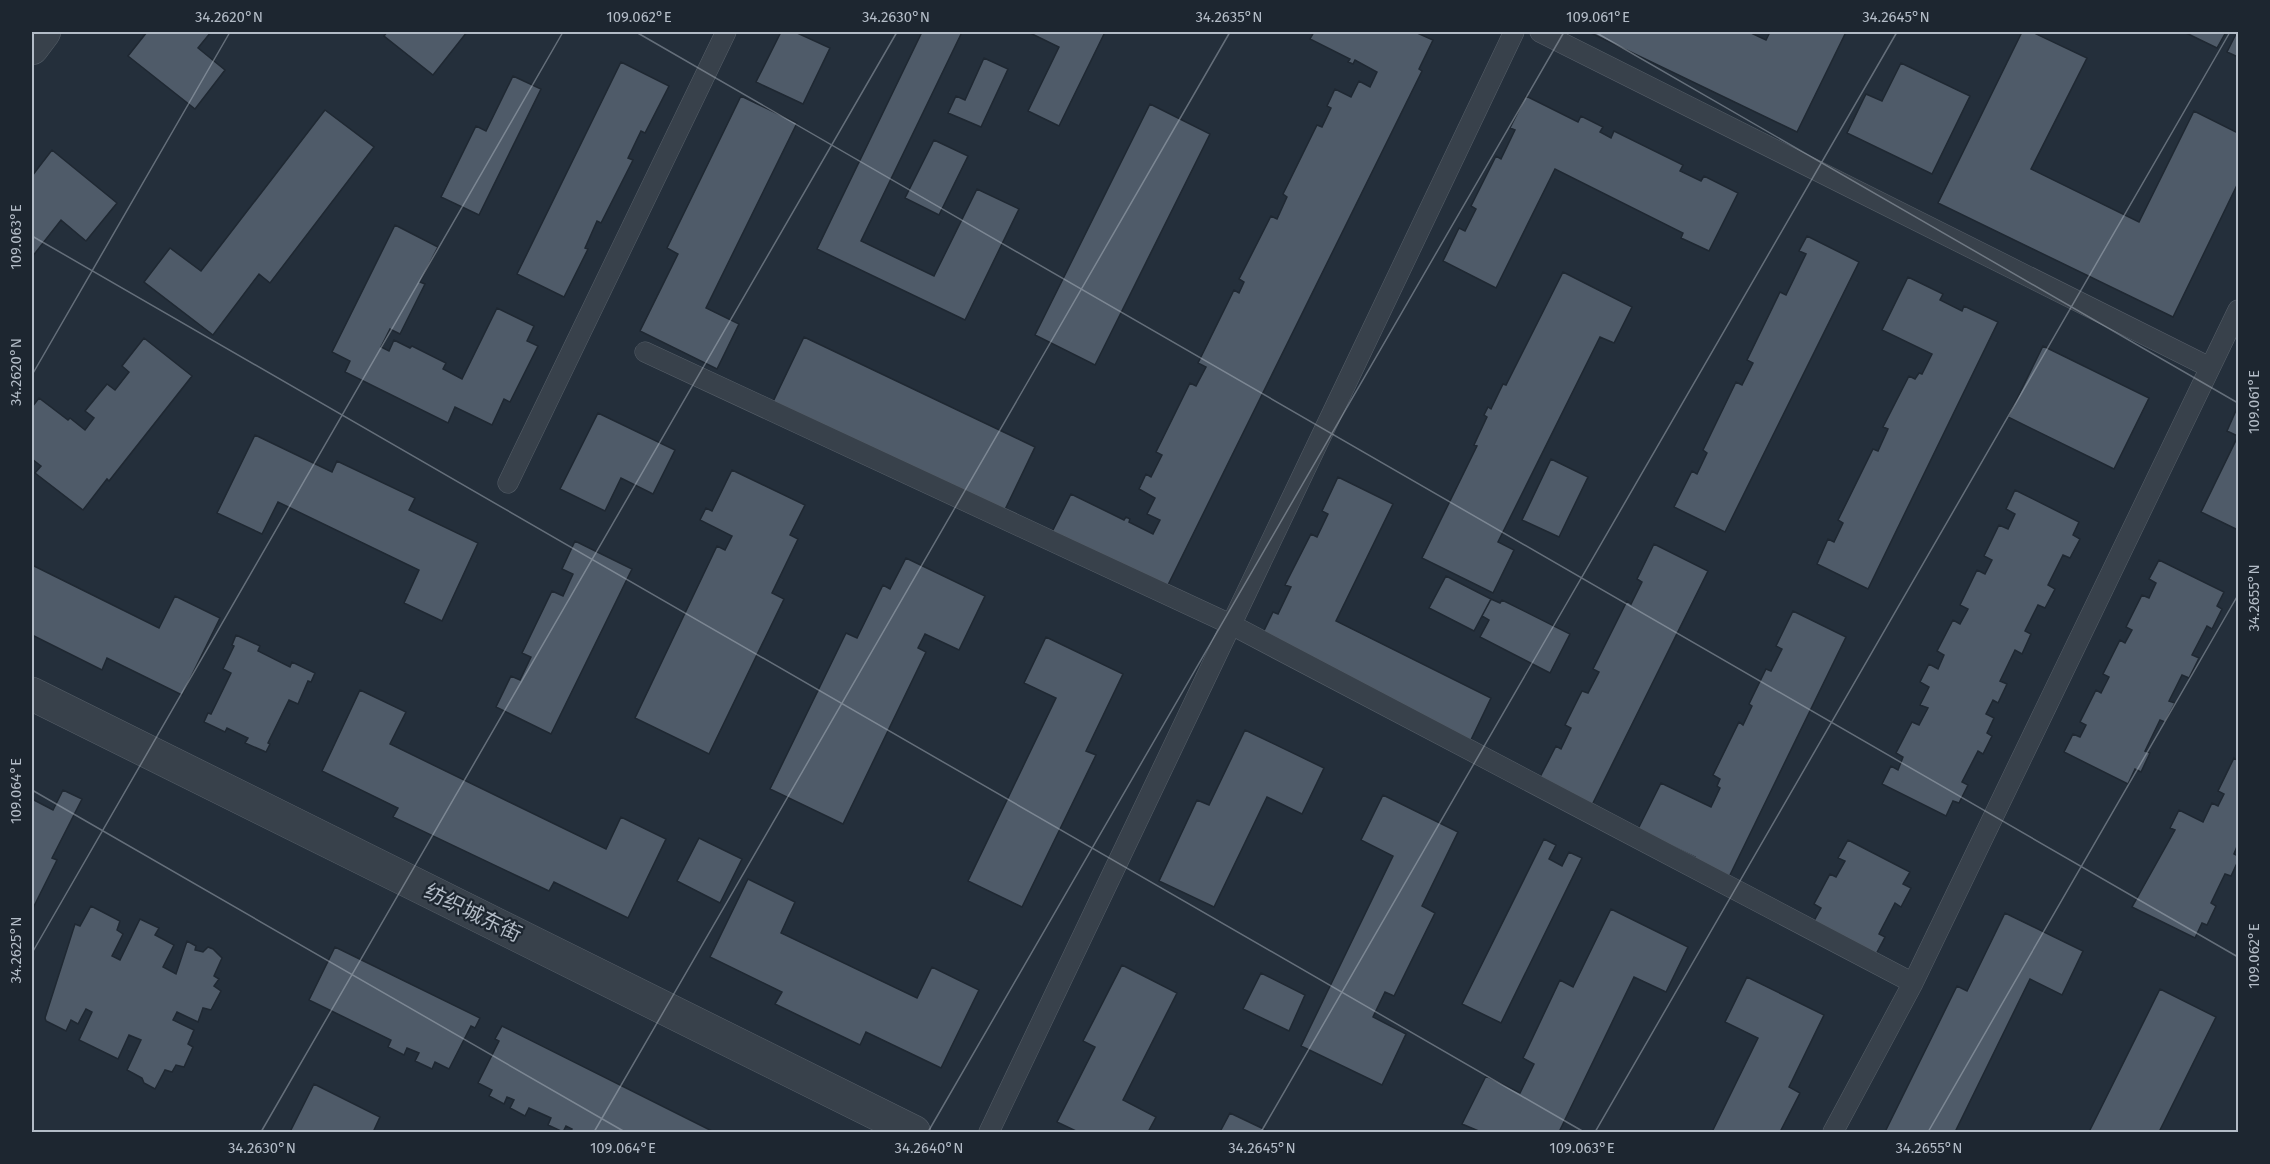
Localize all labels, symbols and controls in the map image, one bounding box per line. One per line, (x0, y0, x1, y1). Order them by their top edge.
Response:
text: 34.2620°N (195, 8, 263, 26)
text: 109.062°E (606, 8, 672, 26)
text: 34.2630°N (862, 8, 930, 26)
text: 34.2635°N (1195, 8, 1263, 26)
text: 109.061°E (1566, 8, 1630, 26)
text: 34.2645°N (1862, 8, 1930, 26)
text: 109.063°E (7, 204, 25, 270)
text: 34.2620°N (7, 338, 25, 406)
text: 109.061°E (2245, 370, 2263, 434)
text: 34.2655°N (2245, 564, 2263, 632)
text: 109.064°E (7, 758, 25, 824)
street label: 纺织城东街 (420, 878, 526, 948)
text: 34.2625°N (7, 916, 25, 984)
text: 109.062°E (2245, 923, 2263, 989)
text: 34.2630°N (228, 1139, 296, 1157)
text: 109.064°E (590, 1139, 656, 1157)
text: 34.2640°N (895, 1139, 963, 1157)
text: 34.2645°N (1228, 1139, 1296, 1157)
text: 109.063°E (1549, 1139, 1615, 1157)
text: 34.2655°N (1895, 1139, 1963, 1157)

